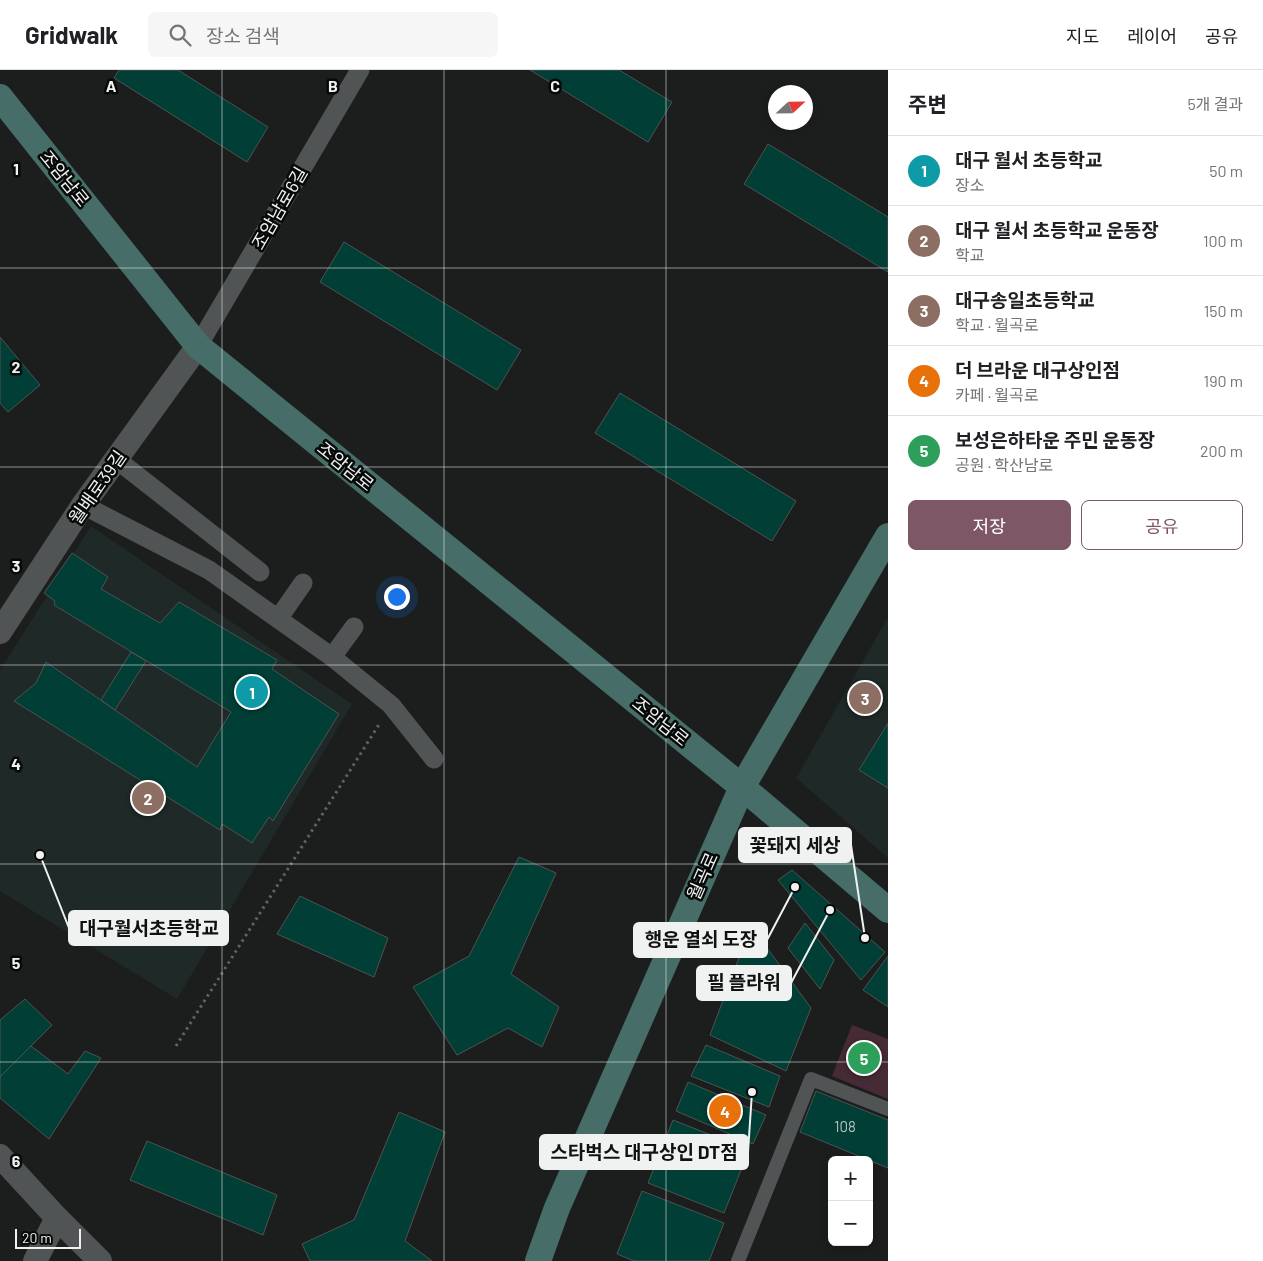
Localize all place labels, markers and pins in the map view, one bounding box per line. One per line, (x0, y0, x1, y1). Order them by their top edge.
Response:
pin: 1 (236, 673, 268, 711)
pin: 3 (849, 679, 881, 717)
pin: 2 (132, 779, 164, 817)
callout: 꽃돼지 세상 (739, 828, 851, 862)
callout: 대구월서초등학교 (69, 911, 228, 945)
callout: 행운 열쇠 도장 (634, 923, 767, 957)
callout: 필 플라워 (697, 966, 791, 1000)
pin: 5 (848, 1039, 880, 1077)
pin: 4 (709, 1092, 741, 1130)
callout: 스타벅스 대구상인 DT점 (540, 1135, 748, 1169)

